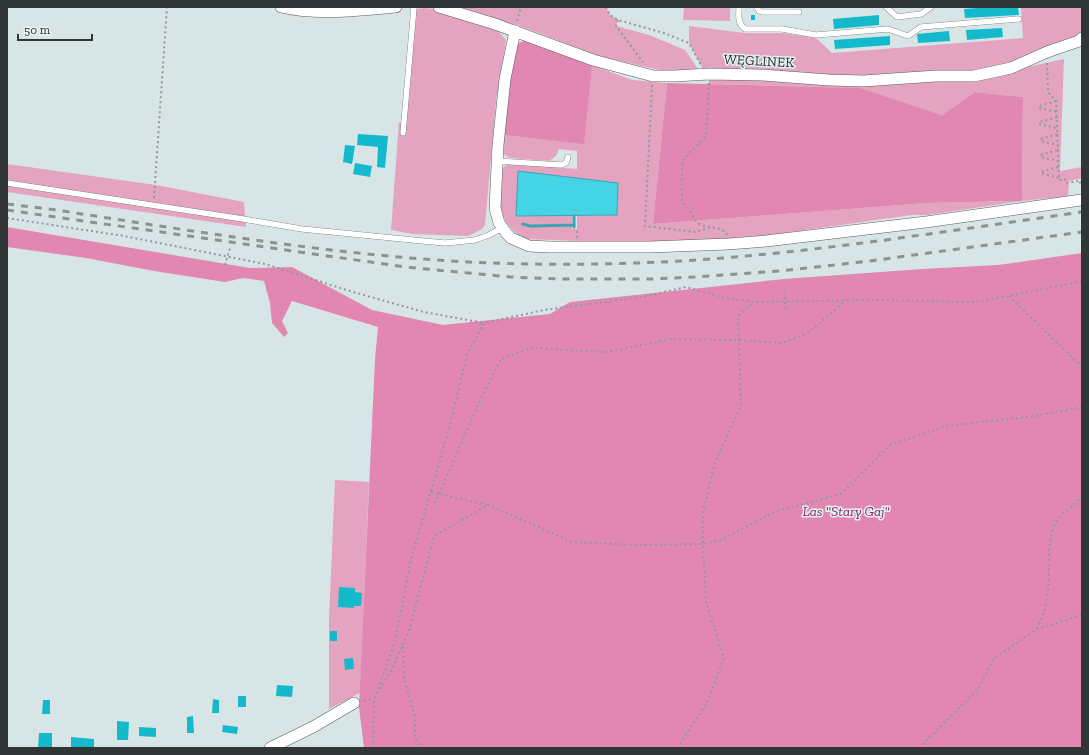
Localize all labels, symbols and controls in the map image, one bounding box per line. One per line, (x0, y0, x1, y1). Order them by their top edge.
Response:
scale bar (18, 16, 92, 42)
text: 50 m (24, 23, 51, 37)
street label: WĘGLINEK (723, 51, 795, 71)
park label: Las "Stary Gaj" (802, 503, 890, 520)

